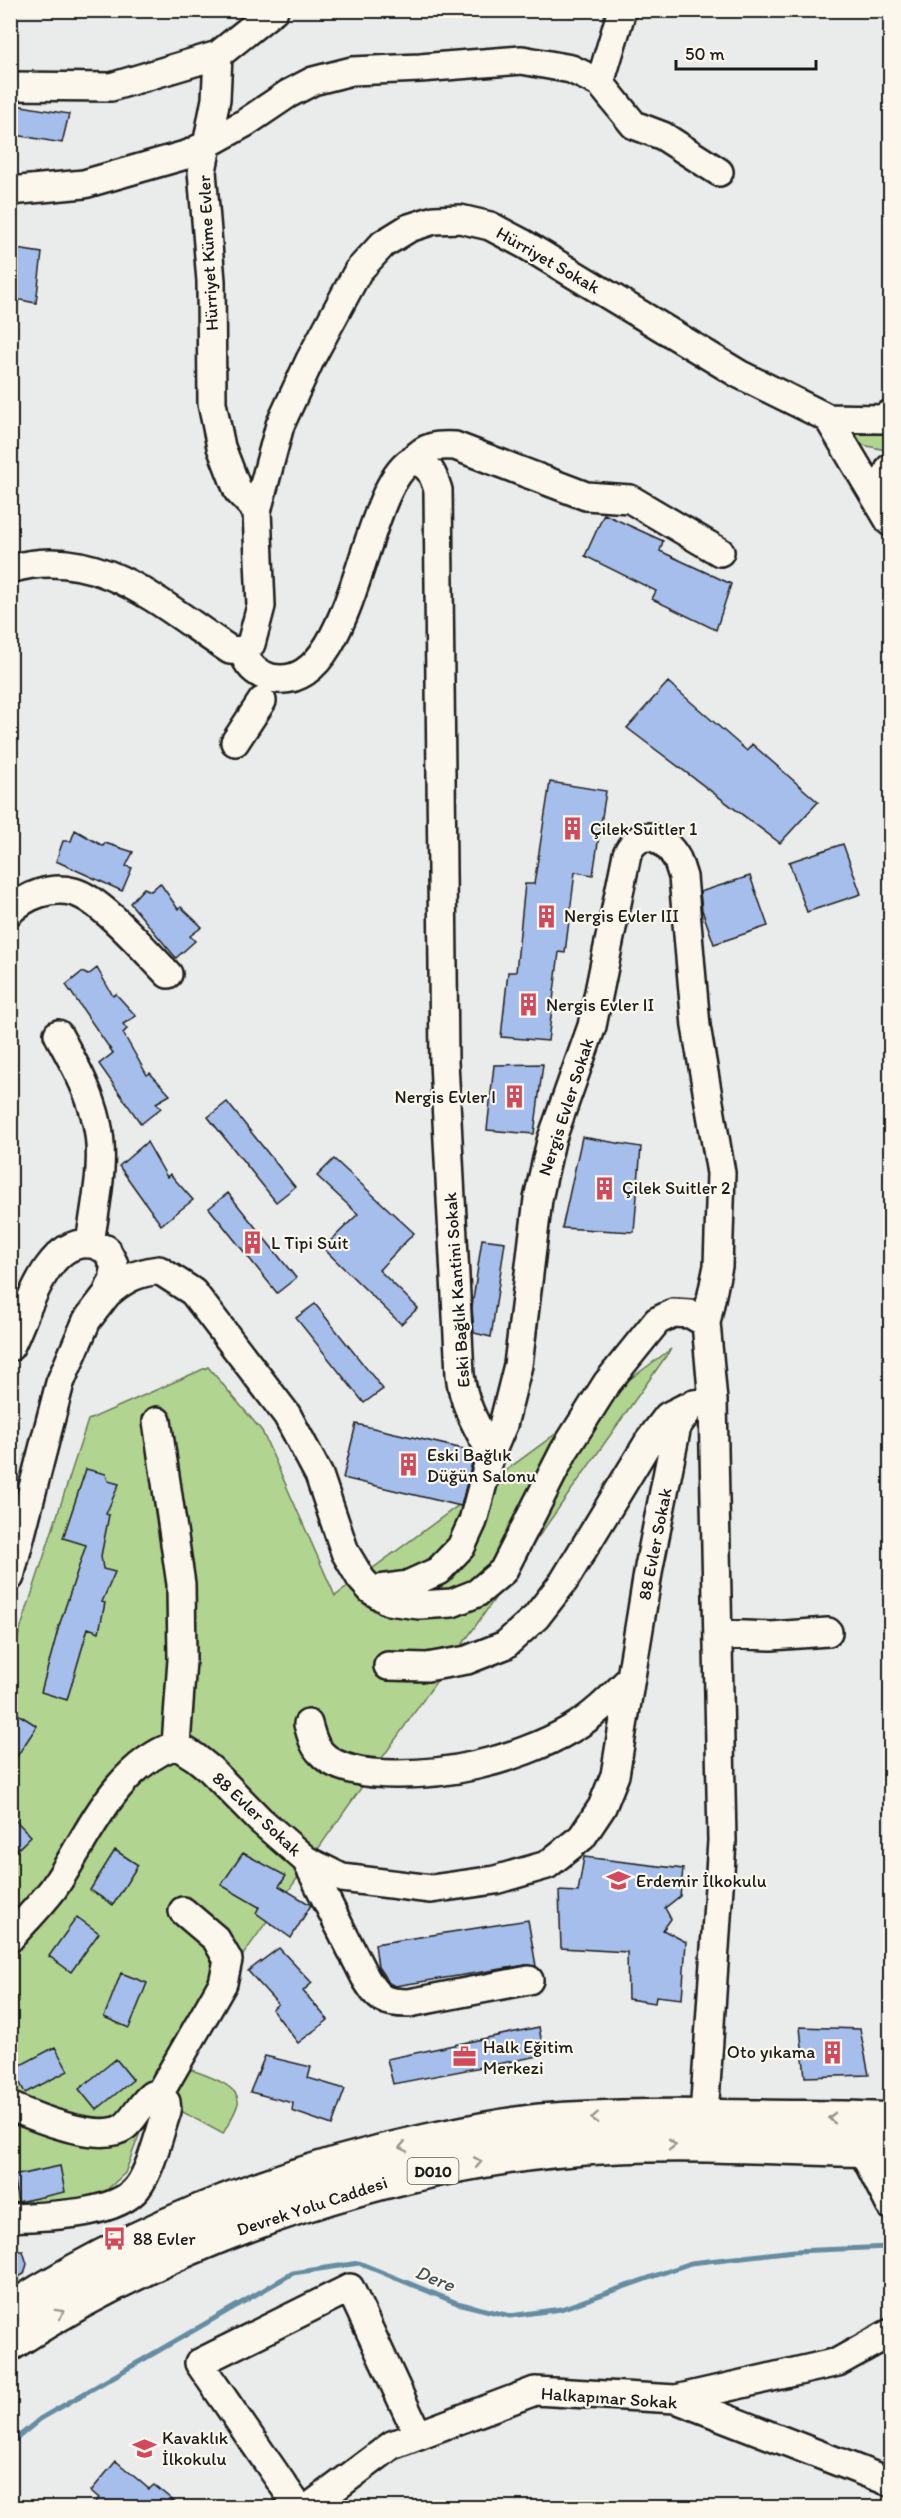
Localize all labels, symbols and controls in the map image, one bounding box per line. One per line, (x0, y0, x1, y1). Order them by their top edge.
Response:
scale bar (676, 33, 816, 71)
text: 50 m (685, 43, 725, 65)
street label: Hürriyet Küme Evler (193, 174, 223, 331)
street label: Hürriyet Sokak (492, 221, 604, 299)
building icon: Çilek Suitler 1 (559, 816, 585, 842)
place label: Çilek Suitler 1 (590, 818, 697, 840)
building icon: Nergis Evler III (533, 903, 559, 929)
place label: Nergis Evler III (564, 905, 679, 927)
building icon: Nergis Evler II (515, 992, 541, 1018)
place label: Nergis Evler II (546, 994, 654, 1016)
street label: Nergis Evler Sokak (533, 1035, 599, 1179)
building icon: Nergis Evler I (501, 1084, 527, 1110)
place label: Nergis Evler I (394, 1086, 496, 1108)
building icon: Çilek Suitler 2 (591, 1175, 617, 1201)
place label: Çilek Suitler 2 (622, 1177, 731, 1199)
street label: Eski Bağlık Kantini Sokak (439, 1191, 475, 1388)
building icon: L Tipi Suit (240, 1230, 266, 1256)
place label: L Tipi Suit (271, 1232, 349, 1254)
place label: Eski Bağlık Düğün Salonu (427, 1444, 536, 1487)
building icon: Eski Bağlık Düğün Salonu (396, 1452, 422, 1478)
street label: 88 Evler Sokak (633, 1486, 677, 1602)
street label: 88 Evler Sokak (208, 1767, 306, 1861)
school or university icon: Erdemir İlkokulu (605, 1868, 631, 1894)
place label: Erdemir İlkokulu (636, 1870, 767, 1892)
place label: Halk Eğitim Merkezi (483, 2036, 573, 2079)
building icon: Oto yıkama (820, 2039, 846, 2065)
place label: Oto yıkama (727, 2041, 815, 2063)
office icon: Halk Eğitim Merkezi (452, 2044, 478, 2070)
one-way arrow (591, 2112, 600, 2125)
one-way arrow (828, 2112, 837, 2125)
one-way arrow (398, 2139, 408, 2152)
one-way arrow (668, 2139, 677, 2151)
one-way arrow (473, 2156, 483, 2169)
road number: D010 (408, 2158, 458, 2184)
street label: Devrek Yolu Caddesi (234, 2171, 390, 2241)
bus stop icon: 88 Evler (102, 2226, 128, 2252)
place label: 88 Evler (133, 2228, 197, 2250)
water label: Dere (412, 2259, 460, 2297)
one-way arrow (54, 2309, 64, 2320)
street label: Halkapınar Sokak (540, 2382, 679, 2414)
place label: Kavaklık İlkokulu (162, 2427, 229, 2470)
school or university icon: Kavaklık İlkokulu (131, 2435, 157, 2461)

